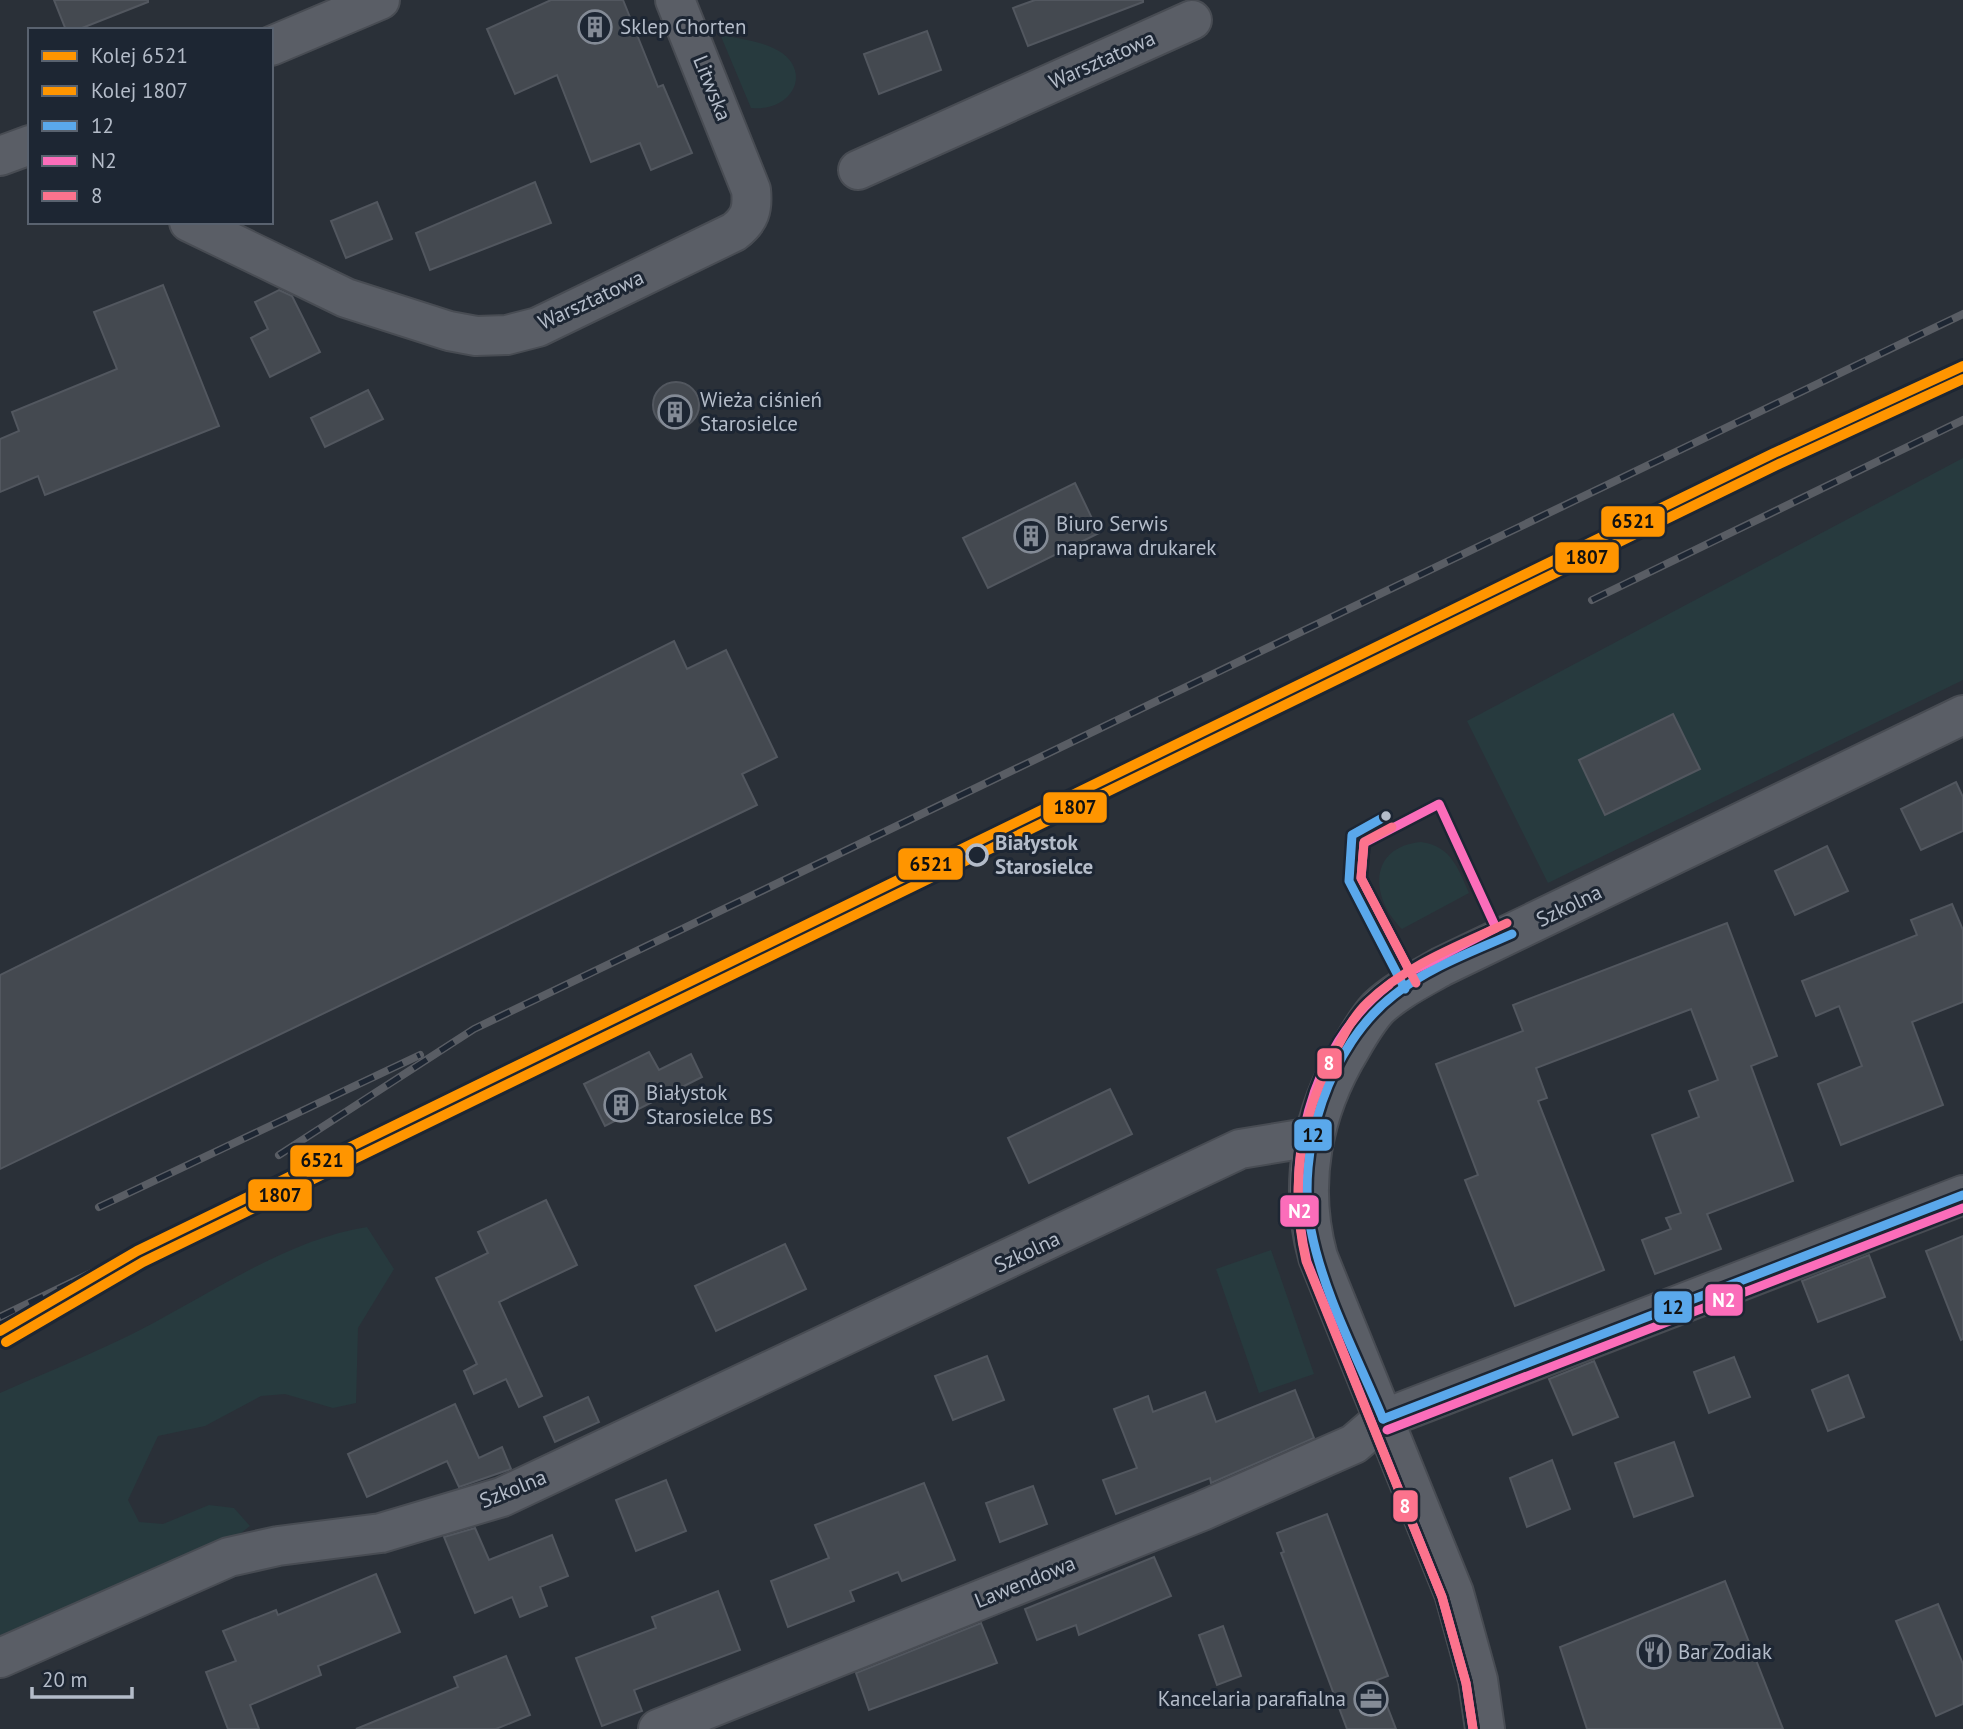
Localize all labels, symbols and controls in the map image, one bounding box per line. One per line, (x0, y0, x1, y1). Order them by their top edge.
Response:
building icon: Sklep Chorten (576, 8, 614, 46)
place label: Sklep Chorten (620, 13, 747, 40)
street label: Warsztatowa (1044, 24, 1159, 95)
legend (28, 28, 273, 224)
text: Kolej 6521 (91, 42, 188, 69)
street label: Litwska (687, 51, 738, 125)
text: Kolej 1807 (91, 77, 188, 104)
text: 12 (91, 112, 114, 139)
text: N2 (91, 147, 117, 174)
text: 8 (91, 182, 102, 209)
street label: Warsztatowa (534, 263, 648, 336)
place label: Wieża ciśnień Starosielce (700, 386, 822, 437)
building icon: Wieża ciśnień Starosielce (656, 393, 694, 431)
line badge: 6521 (1600, 505, 1666, 538)
text: 6521 (1611, 509, 1655, 533)
place label: Biuro Serwis naprawa drukarek (1056, 510, 1216, 561)
building icon: Biuro Serwis naprawa drukarek (1012, 517, 1050, 555)
line badge: 1807 (1554, 541, 1620, 574)
text: 1807 (1565, 545, 1609, 569)
line badge: 1807 (1042, 791, 1108, 824)
text: 1807 (1053, 795, 1097, 819)
unlabelled marker (1379, 809, 1393, 823)
place label: Białystok Starosielce (995, 829, 1093, 880)
marker: Białystok Starosielce (966, 844, 988, 866)
line badge: 6521 (897, 847, 964, 881)
text: 6521 (909, 852, 953, 876)
street label: Szkolna (1532, 878, 1606, 933)
line badge: 8 (1316, 1047, 1343, 1080)
text: 8 (1324, 1051, 1334, 1075)
place label: Białystok Starosielce BS (646, 1079, 773, 1130)
building icon: Białystok Starosielce BS (602, 1086, 640, 1124)
line badge: 12 (1293, 1118, 1333, 1152)
text: 12 (1302, 1123, 1324, 1147)
line badge: 6521 (289, 1144, 355, 1178)
text: 6521 (300, 1148, 344, 1172)
line badge: 1807 (247, 1178, 313, 1212)
text: 1807 (258, 1183, 302, 1207)
line badge: N2 (1279, 1194, 1320, 1228)
text: N2 (1288, 1199, 1312, 1223)
street label: Szkolna (990, 1225, 1064, 1278)
line badge: N2 (1704, 1283, 1744, 1317)
text: N2 (1712, 1288, 1736, 1312)
line badge: 12 (1653, 1290, 1693, 1324)
text: 12 (1662, 1295, 1684, 1319)
street label: Szkolna (475, 1463, 550, 1514)
line badge: 8 (1392, 1489, 1419, 1523)
text: 8 (1400, 1494, 1410, 1518)
street label: Lawendowa (970, 1549, 1079, 1614)
restaurant icon: Bar Zodiak (1635, 1633, 1673, 1671)
place label: Bar Zodiak (1678, 1638, 1772, 1665)
scale bar (32, 1656, 131, 1700)
text: 20 m (42, 1666, 88, 1693)
office icon: Kancelaria parafialna (1352, 1680, 1390, 1718)
place label: Kancelaria parafialna (1158, 1685, 1346, 1712)

